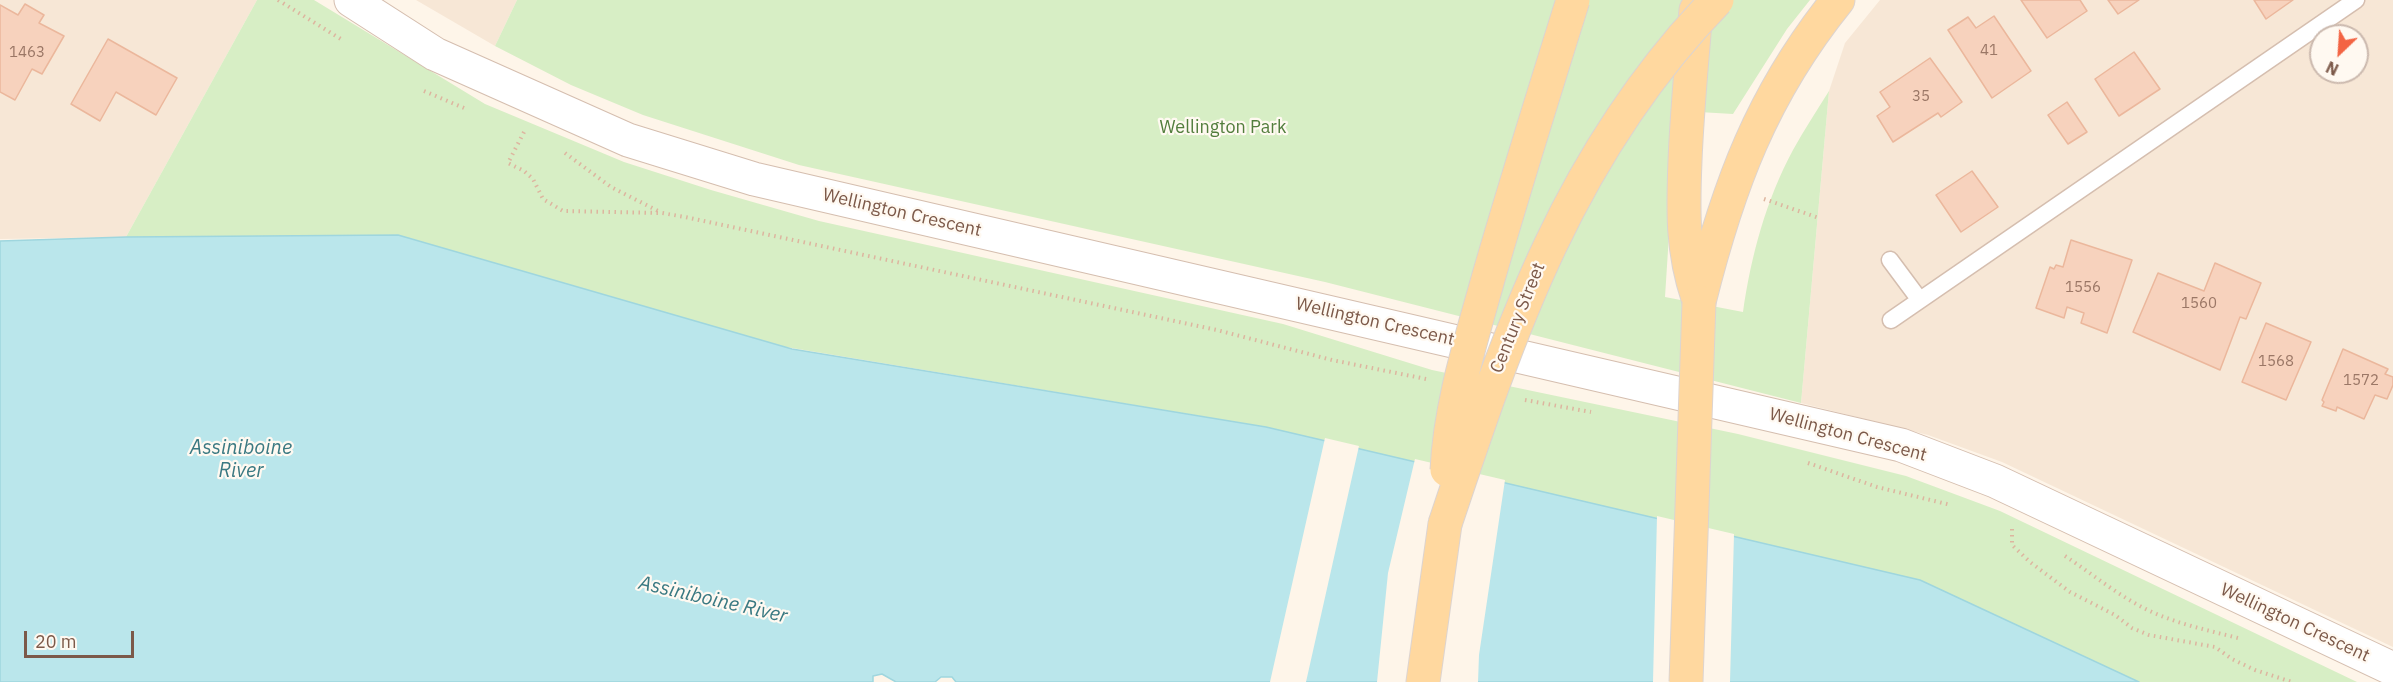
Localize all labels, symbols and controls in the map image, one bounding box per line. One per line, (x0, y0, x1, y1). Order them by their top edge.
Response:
north arrow (2309, 24, 2369, 84)
house number: 41 (1980, 42, 1998, 60)
house number: 1463 (9, 44, 45, 62)
text: N (2323, 57, 2342, 80)
house number: 35 (1912, 88, 1930, 106)
park label: Wellington Park (1160, 117, 1286, 139)
street label: Wellington Crescent (821, 184, 983, 242)
street label: Century Street (1486, 260, 1550, 376)
house number: 1556 (2065, 279, 2101, 297)
street label: Wellington Crescent (1294, 293, 1456, 351)
house number: 1560 (2181, 295, 2217, 313)
house number: 1568 (2258, 353, 2294, 371)
house number: 1572 (2343, 372, 2379, 390)
street label: Wellington Crescent (1767, 404, 1929, 466)
water label: Assiniboine River (190, 436, 292, 483)
water label: Assiniboine River (636, 571, 790, 629)
street label: Wellington Crescent (2217, 579, 2373, 667)
scale bar (27, 619, 136, 657)
text: 20 m (35, 630, 77, 653)

